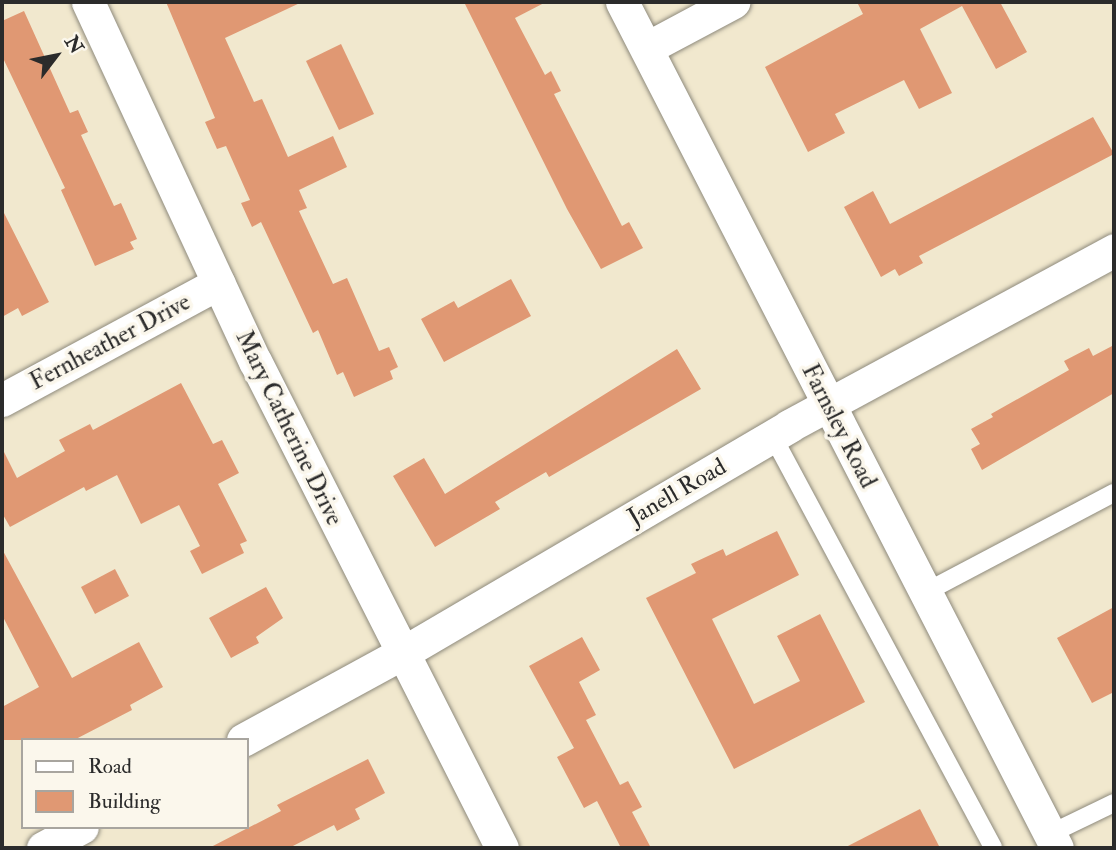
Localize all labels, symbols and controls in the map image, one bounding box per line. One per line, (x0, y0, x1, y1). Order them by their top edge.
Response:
north arrow (21, 21, 91, 91)
text: N (59, 31, 88, 58)
street label: Fernheather Drive (25, 288, 195, 396)
street label: Mary Catherine Drive (229, 326, 349, 530)
street label: Farnsley Road (795, 359, 883, 493)
street label: Janell Road (623, 452, 731, 532)
legend (21, 738, 248, 829)
text: Road (88, 753, 132, 780)
text: Building (88, 788, 161, 815)

